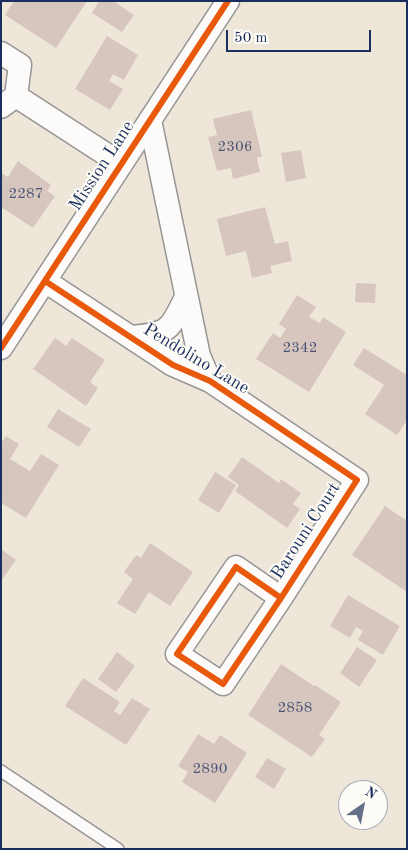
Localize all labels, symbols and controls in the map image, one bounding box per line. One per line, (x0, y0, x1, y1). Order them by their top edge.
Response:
scale bar (228, 20, 373, 52)
text: 50 m (234, 31, 268, 46)
street label: Mission Lane (65, 117, 139, 215)
house number: 2306 (218, 138, 252, 156)
house number: 2287 (9, 185, 43, 203)
street label: Pendolino Lane (139, 319, 253, 399)
house number: 2342 (283, 339, 317, 357)
street label: Barouni Court (267, 479, 345, 583)
house number: 2858 (278, 699, 312, 717)
house number: 2890 (193, 760, 227, 778)
north arrow (338, 780, 388, 830)
text: N (362, 784, 379, 802)

